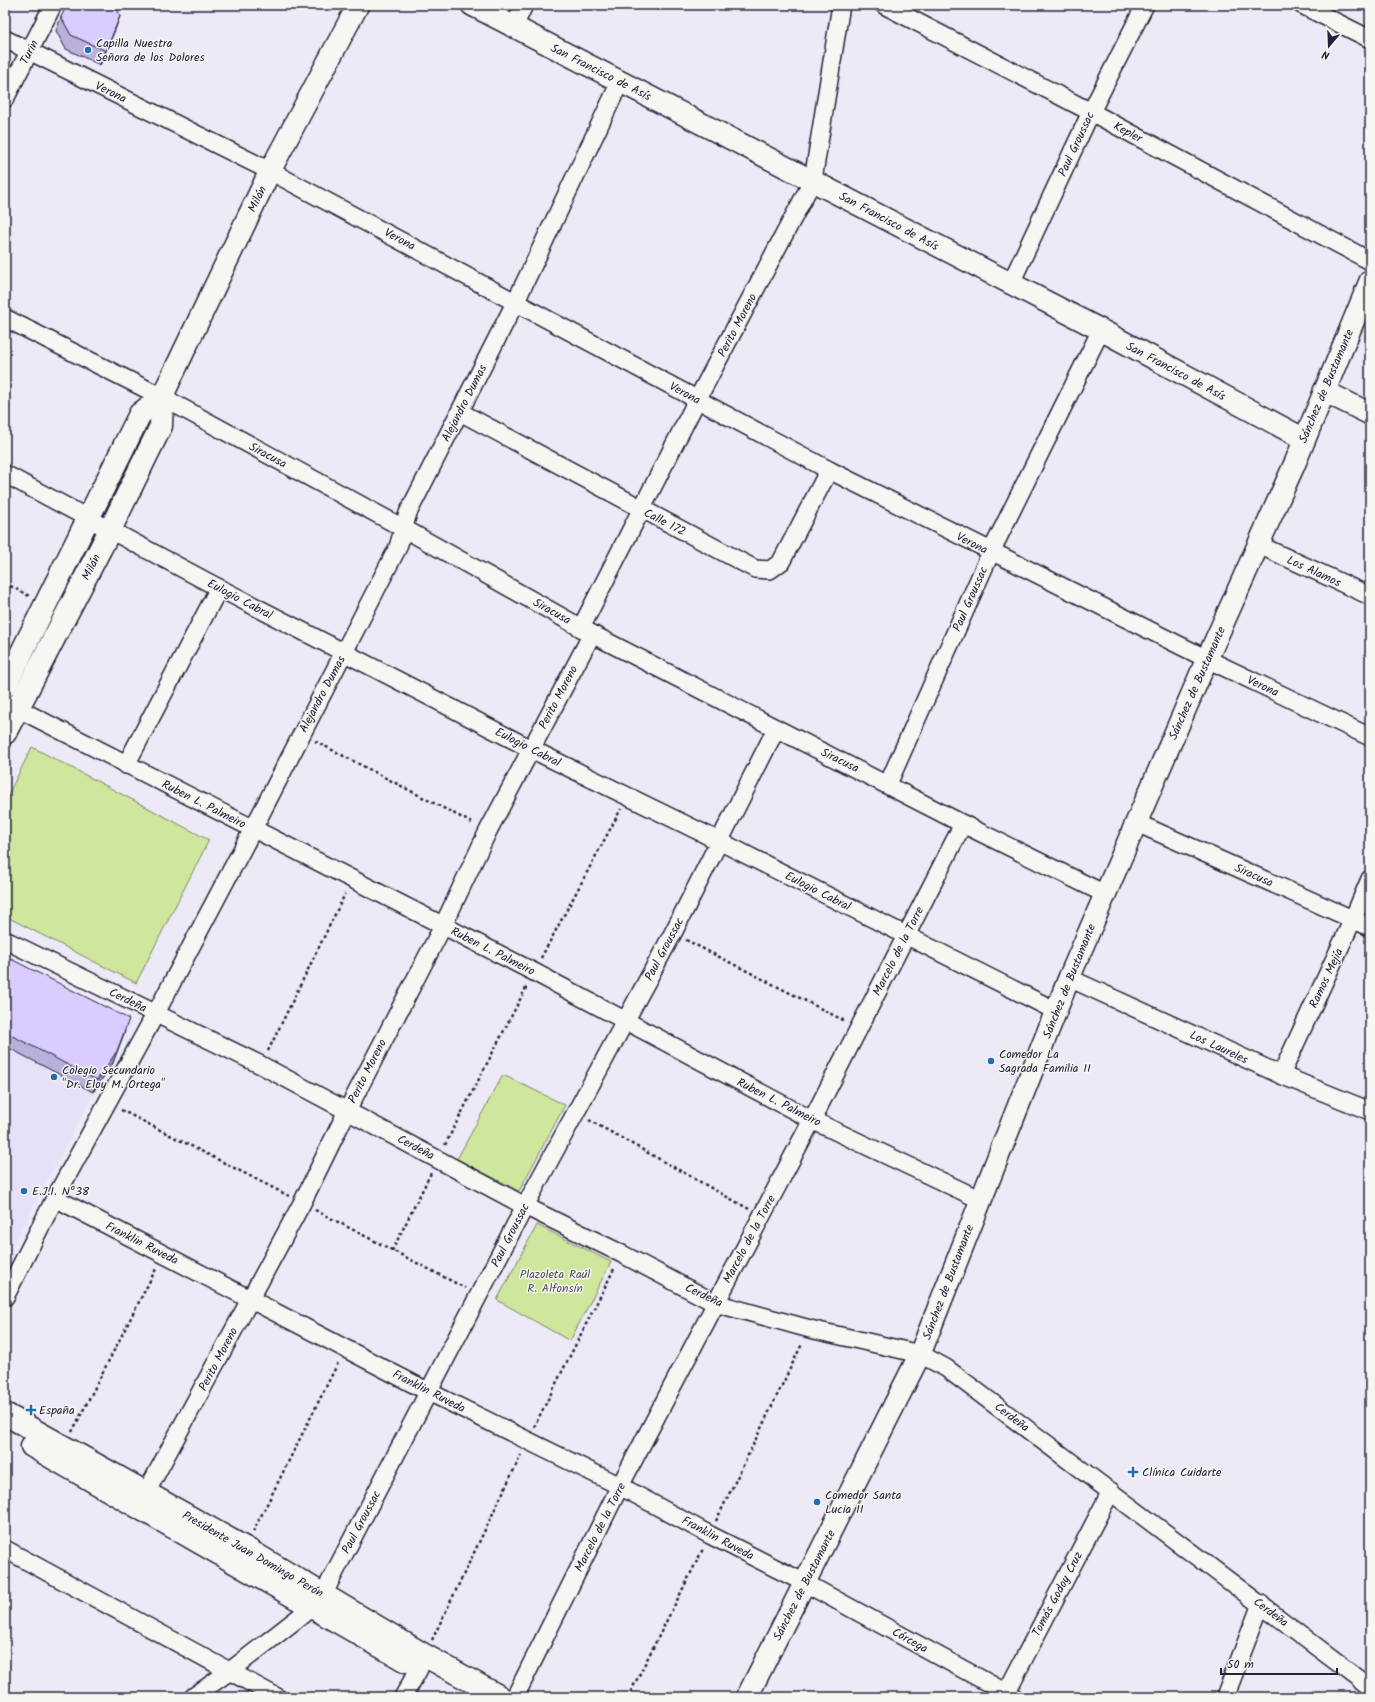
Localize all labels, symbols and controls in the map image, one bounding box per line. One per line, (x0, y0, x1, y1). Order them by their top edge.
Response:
north arrow (1309, 26, 1349, 66)
place label: Capilla Nuestra Señora de los Dolores (96, 34, 205, 67)
street label: Turin (15, 37, 44, 68)
street label: San Francisco de Asís (547, 39, 655, 106)
marker: Capilla Nuestra Señora de los Dolores (83, 45, 93, 55)
text: N (1320, 45, 1332, 64)
street label: Verona (92, 77, 130, 108)
street label: Paul Groussac (1053, 109, 1100, 180)
street label: Kepler (1110, 117, 1147, 148)
street label: Milán (243, 183, 272, 216)
street label: San Francisco de Asís (835, 187, 942, 256)
street label: Verona (381, 223, 419, 256)
street label: Perito Moreno (713, 290, 762, 360)
street label: Sánchez de Bustamante (1294, 326, 1359, 446)
street label: San Francisco de Asís (1122, 337, 1229, 406)
street label: Alejandro Dumas (437, 361, 492, 445)
street label: Verona (666, 377, 704, 410)
street label: Siracusa (245, 438, 291, 474)
street label: Calle 172 (640, 504, 689, 541)
street label: Verona (953, 527, 991, 560)
street label: Milán (77, 551, 106, 584)
street label: Los Alamos (1284, 551, 1344, 592)
street label: Paul Groussac (948, 564, 993, 635)
street label: Eulogio Cabral (204, 574, 276, 625)
street label: Siracusa (529, 593, 574, 630)
street label: Sánchez de Bustamante (1164, 623, 1231, 743)
street label: Alejandro Dumas (294, 652, 351, 736)
street label: Perito Moreno (534, 662, 583, 732)
street label: Verona (1244, 671, 1282, 702)
street label: Eulogio Cabral (492, 723, 564, 772)
street label: Siracusa (817, 743, 863, 778)
street label: Ruben L. Palmeiro (158, 775, 249, 834)
street label: Siracusa (1231, 859, 1277, 893)
street label: Eulogio Cabral (782, 867, 854, 916)
street label: Marcelo de la Torre (868, 903, 929, 999)
street label: Paul Groussac (640, 914, 689, 984)
street label: Sánchez de Bustamante (1038, 920, 1101, 1041)
street label: Ruben L. Palmeiro (447, 922, 538, 981)
street label: Ramos Mejía (1304, 945, 1349, 1011)
street label: Cerdeña (106, 983, 150, 1018)
street label: Los Laureles (1186, 1026, 1251, 1069)
street label: Perito Moreno (343, 1036, 392, 1107)
place label: Comedor La Sagrada Familia II (999, 1045, 1091, 1078)
marker: Comedor La Sagrada Familia II (986, 1056, 996, 1066)
place label: Colegio Secundario "Dr. Eloy M. Ortega" (62, 1061, 165, 1094)
marker: Colegio Secundario "Dr. Eloy M. Ortega" (49, 1072, 59, 1082)
street label: Ruben L. Palmeiro (733, 1073, 824, 1132)
street label: Cerdeña (394, 1130, 438, 1165)
place label: E.J.I. Nº38 (32, 1182, 90, 1201)
marker: E.J.I. Nº38 (19, 1186, 29, 1196)
street label: Marcelo de la Torre (718, 1191, 781, 1287)
street label: Paul Groussac (486, 1200, 535, 1270)
street label: Franklin Ruveda (102, 1217, 182, 1270)
street label: Sánchez de Bustamante (918, 1221, 979, 1343)
park label: Plazoleta Raúl R. Alfonsín (520, 1265, 590, 1298)
street label: Cerdeña (682, 1278, 726, 1313)
street label: Perito Moreno (194, 1324, 243, 1394)
street label: Franklin Ruveda (389, 1365, 469, 1418)
street label: Cerdeña (990, 1398, 1034, 1437)
place label: España (39, 1401, 75, 1420)
marker: España (26, 1405, 36, 1415)
place label: Clínica Cuidarte (1142, 1463, 1222, 1482)
marker: Clínica Cuidarte (1127, 1466, 1139, 1478)
street label: Marcelo de la Torre (570, 1479, 631, 1575)
place label: Comedor Santa Lucia II (825, 1486, 902, 1519)
street label: Paul Groussac (337, 1487, 386, 1557)
marker: Comedor Santa Lucia II (812, 1497, 822, 1507)
street label: Presidente Juan Domingo Perón (179, 1506, 327, 1603)
street label: Franklin Ruveda (678, 1511, 758, 1566)
street label: Sánchez de Bustamante (768, 1526, 841, 1644)
street label: Tomás Godoy Cruz (1027, 1548, 1088, 1640)
street label: Cerdeña (1249, 1593, 1293, 1632)
street label: Córcega (888, 1623, 932, 1658)
scale bar (1221, 1650, 1337, 1676)
text: 50 m (1227, 1655, 1254, 1674)

